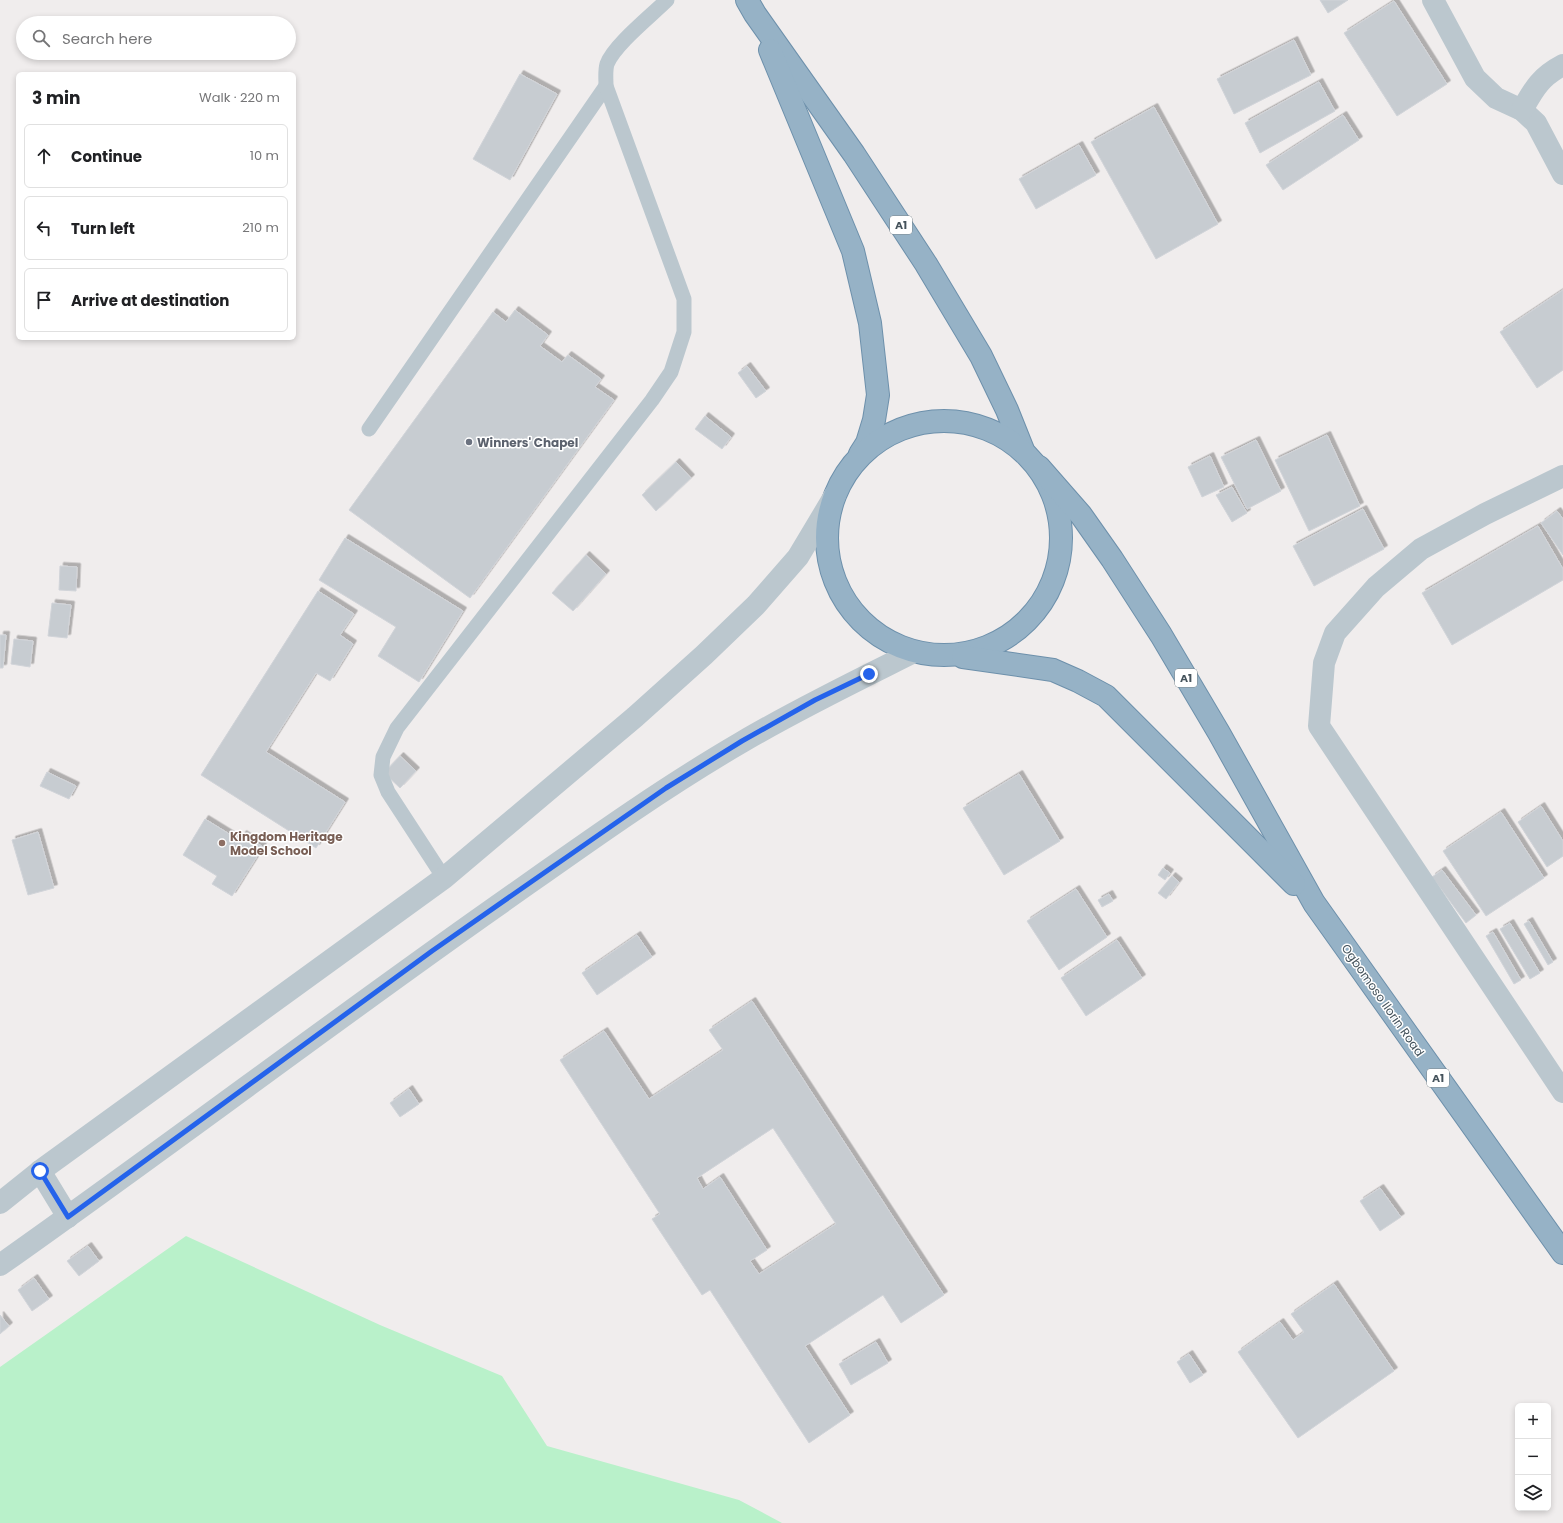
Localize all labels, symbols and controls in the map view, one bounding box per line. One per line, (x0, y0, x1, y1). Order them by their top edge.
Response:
search box (16, 16, 296, 60)
icon: search (30, 27, 52, 49)
text: Search here (62, 28, 152, 49)
text: 3 min (32, 86, 80, 110)
text: Walk · 220 m (199, 88, 280, 107)
icon: ahead (33, 145, 55, 167)
text: Continue (71, 146, 142, 167)
text: 10 m (250, 146, 279, 165)
road number: A1 (890, 216, 912, 234)
icon: left (33, 217, 55, 239)
text: Turn left (71, 218, 135, 239)
text: 210 m (242, 218, 279, 237)
icon: arrive (33, 289, 55, 311)
text: Arrive at destination (71, 290, 229, 311)
place label: Winners' Chapel (477, 434, 578, 451)
marker: Winners' Chapel (464, 437, 474, 447)
route end (860, 665, 878, 683)
road number: A1 (1175, 669, 1197, 687)
place label: Kingdom Heritage Model School (230, 828, 343, 859)
marker: Kingdom Heritage Model School (217, 838, 227, 848)
street label: Ogbomoso Ilorin Road (1338, 940, 1428, 1060)
road number: A1 (1427, 1069, 1449, 1087)
route start (31, 1162, 49, 1180)
map controls (1515, 1403, 1551, 1511)
button: + (1515, 1403, 1551, 1439)
button: − (1515, 1439, 1551, 1475)
button: layers (1515, 1475, 1551, 1511)

